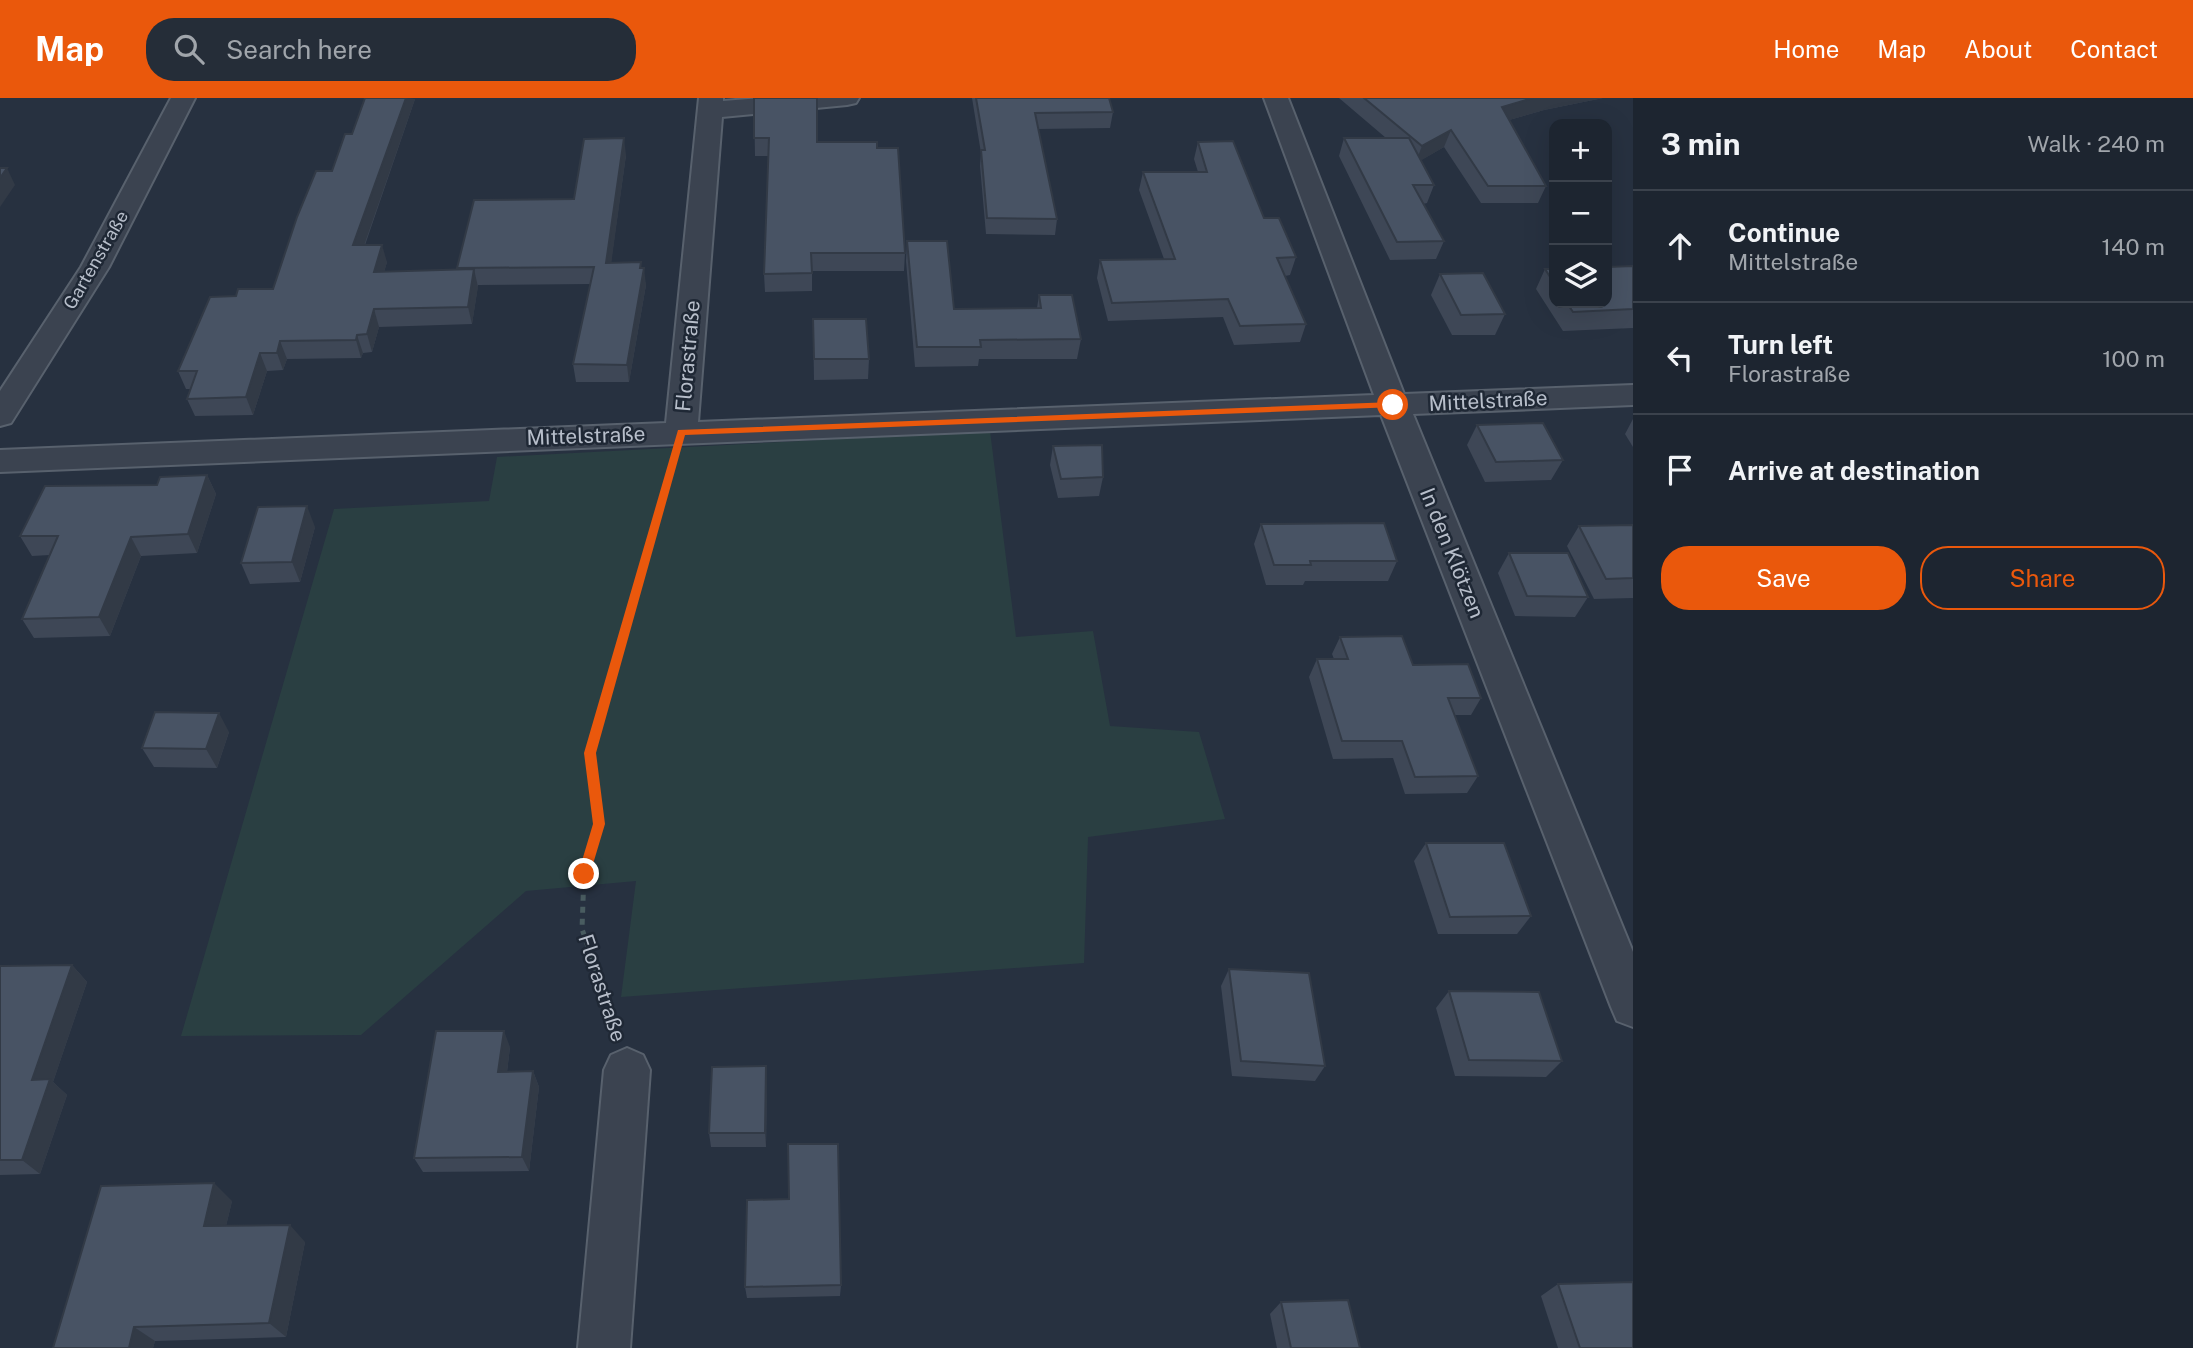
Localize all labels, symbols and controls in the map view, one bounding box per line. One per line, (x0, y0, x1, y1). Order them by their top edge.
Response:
search box (146, 18, 636, 81)
text: Map (35, 30, 104, 68)
icon: search (170, 30, 208, 68)
text: Search here (226, 34, 372, 65)
text: Home (1773, 35, 1839, 63)
text: Map (1877, 35, 1926, 63)
text: About (1964, 35, 2032, 63)
text: Contact (2070, 35, 2158, 63)
map controls (1549, 119, 1612, 308)
button: + (1549, 119, 1612, 182)
text: 3 min (1661, 126, 1740, 162)
text: Walk · 240 m (2028, 130, 2165, 157)
button: − (1549, 182, 1612, 245)
street label: Gartenstraße (59, 207, 132, 313)
text: Continue (1728, 217, 1840, 248)
icon: ahead (1661, 227, 1699, 265)
text: 140 m (2102, 233, 2165, 260)
button: layers (1549, 245, 1612, 308)
text: Mittelstraße (1728, 248, 1858, 275)
street label: Florastraße (670, 299, 705, 413)
text: Turn left (1728, 329, 1833, 360)
icon: left (1661, 339, 1699, 377)
text: 100 m (2102, 345, 2165, 372)
text: Florastraße (1728, 360, 1850, 387)
street label: Mittelstraße (1428, 385, 1548, 416)
route start (1377, 389, 1408, 420)
street label: Mittelstraße (526, 421, 646, 450)
icon: arrive (1661, 451, 1699, 489)
text: Arrive at destination (1728, 455, 1980, 486)
street label: In den Klötzen (1415, 484, 1490, 622)
button: Save (1661, 546, 1906, 610)
button: Share (1920, 546, 2165, 610)
route end (568, 858, 599, 889)
street label: Florastraße (573, 931, 632, 1045)

